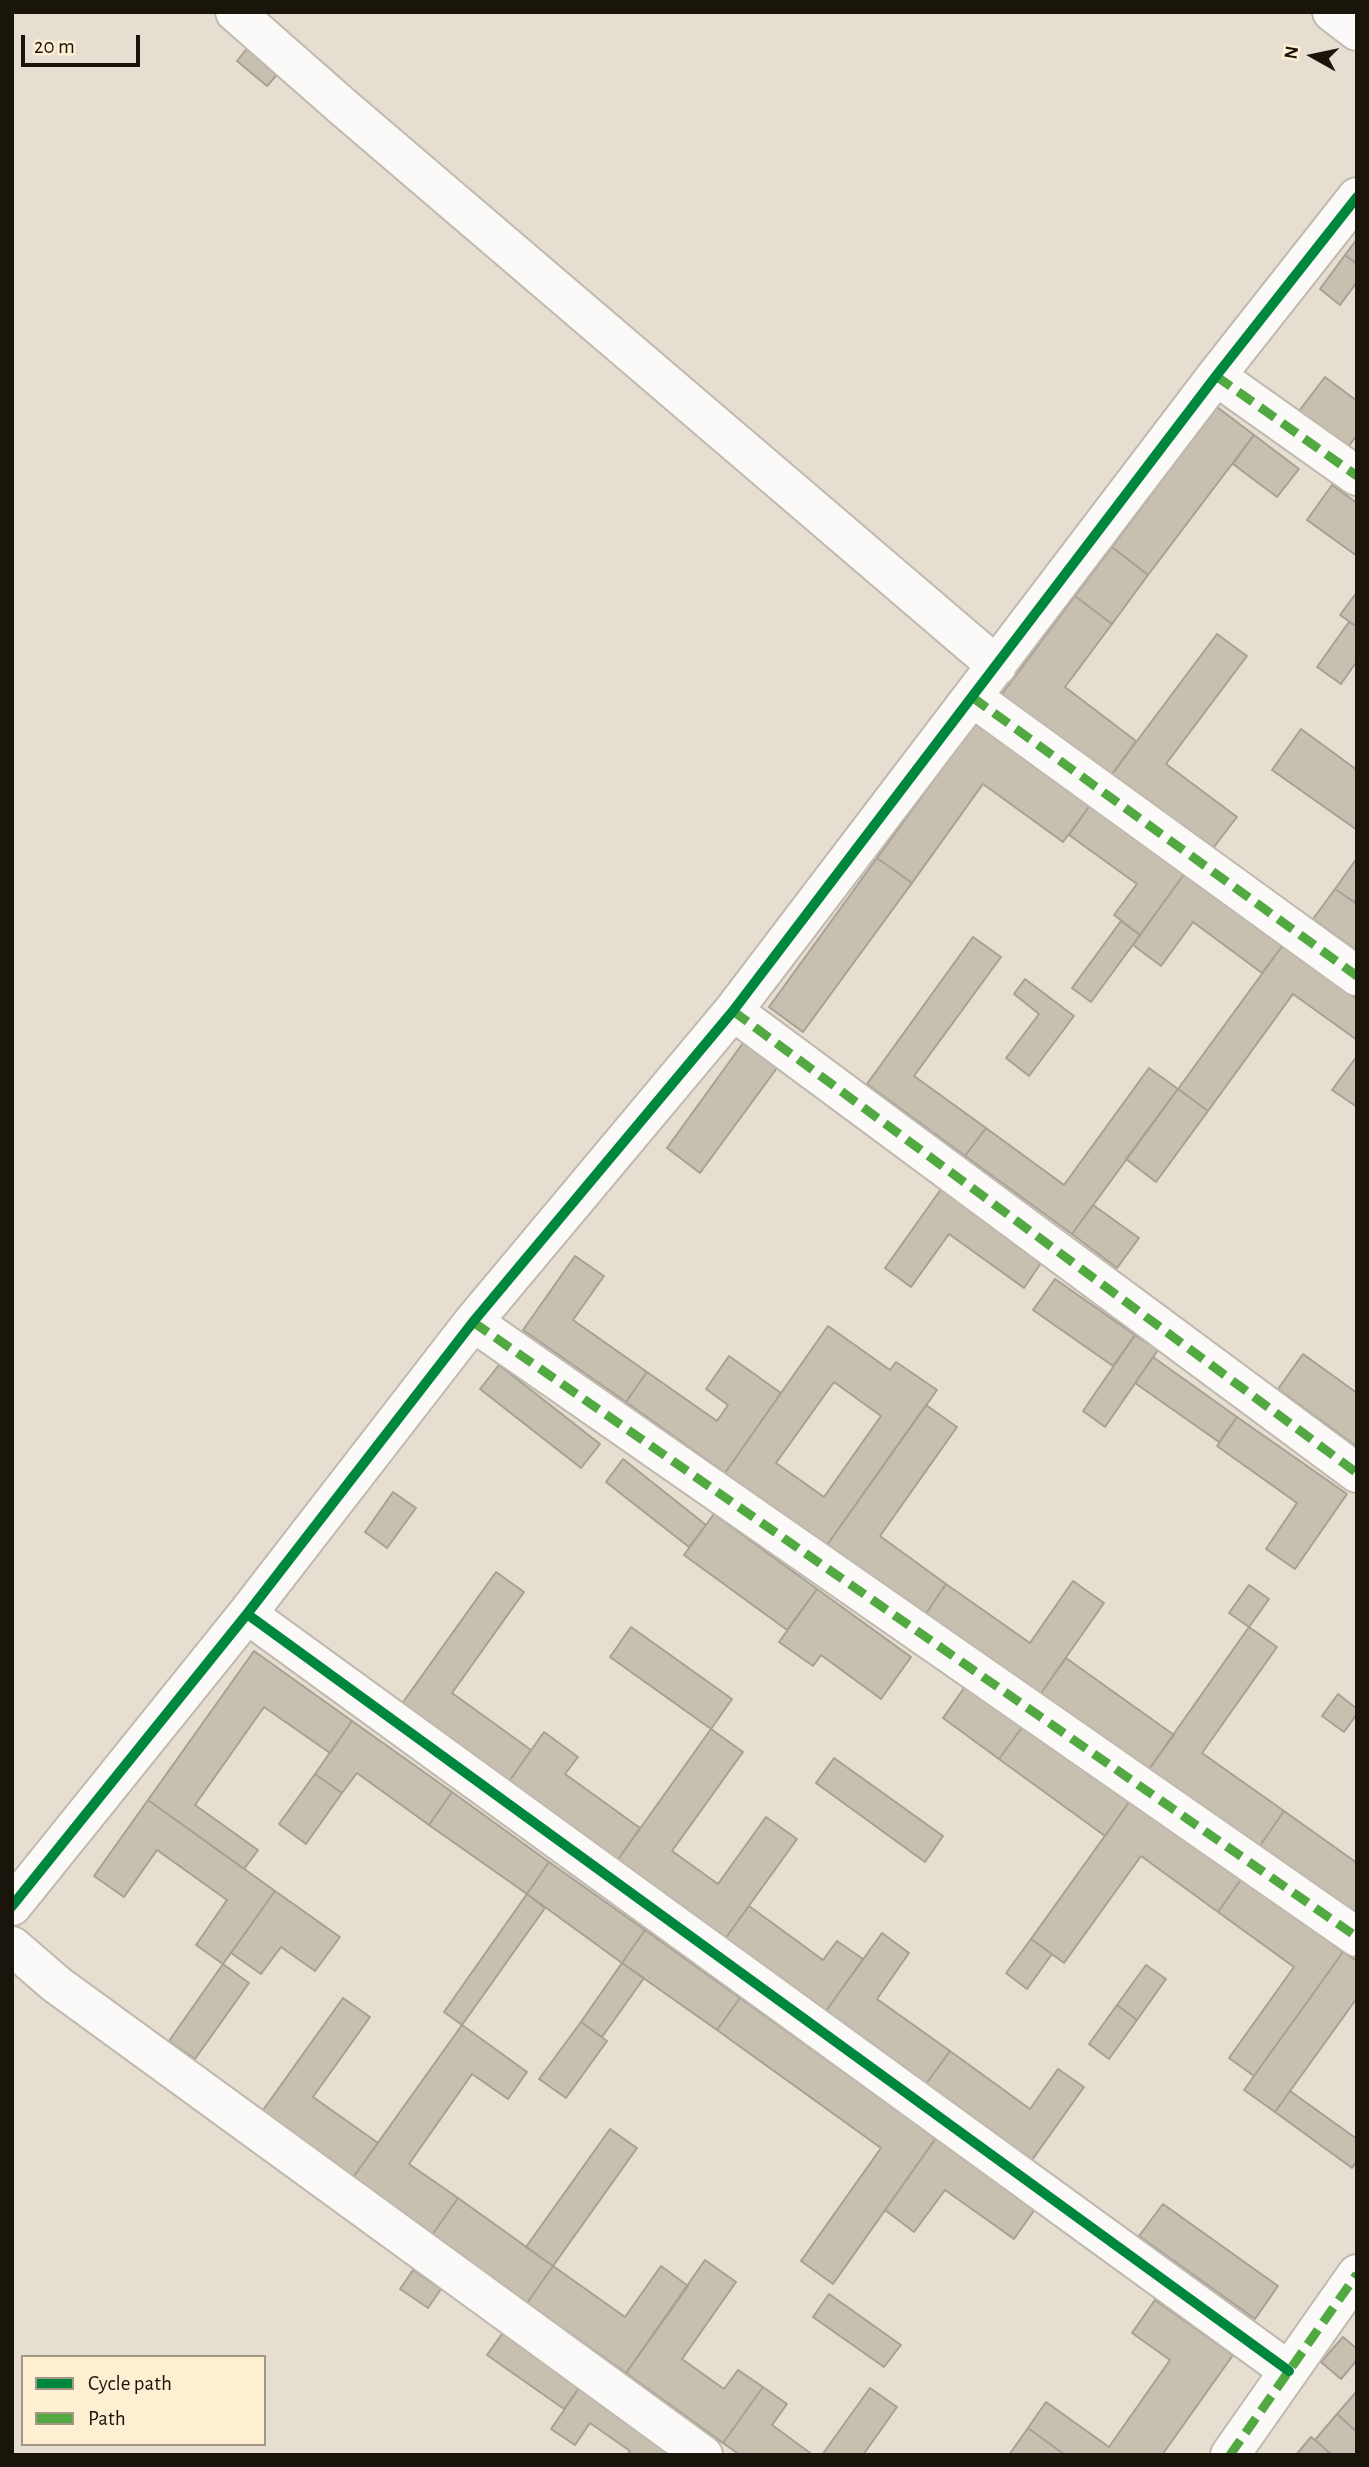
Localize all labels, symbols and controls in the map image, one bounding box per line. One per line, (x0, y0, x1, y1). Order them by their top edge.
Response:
scale bar (24, 21, 144, 65)
north arrow (1278, 21, 1348, 91)
text: 20 m (34, 36, 75, 57)
text: N (1281, 45, 1302, 61)
legend (21, 2355, 266, 2446)
text: Cycle path (88, 2373, 172, 2394)
text: Path (88, 2408, 126, 2429)

